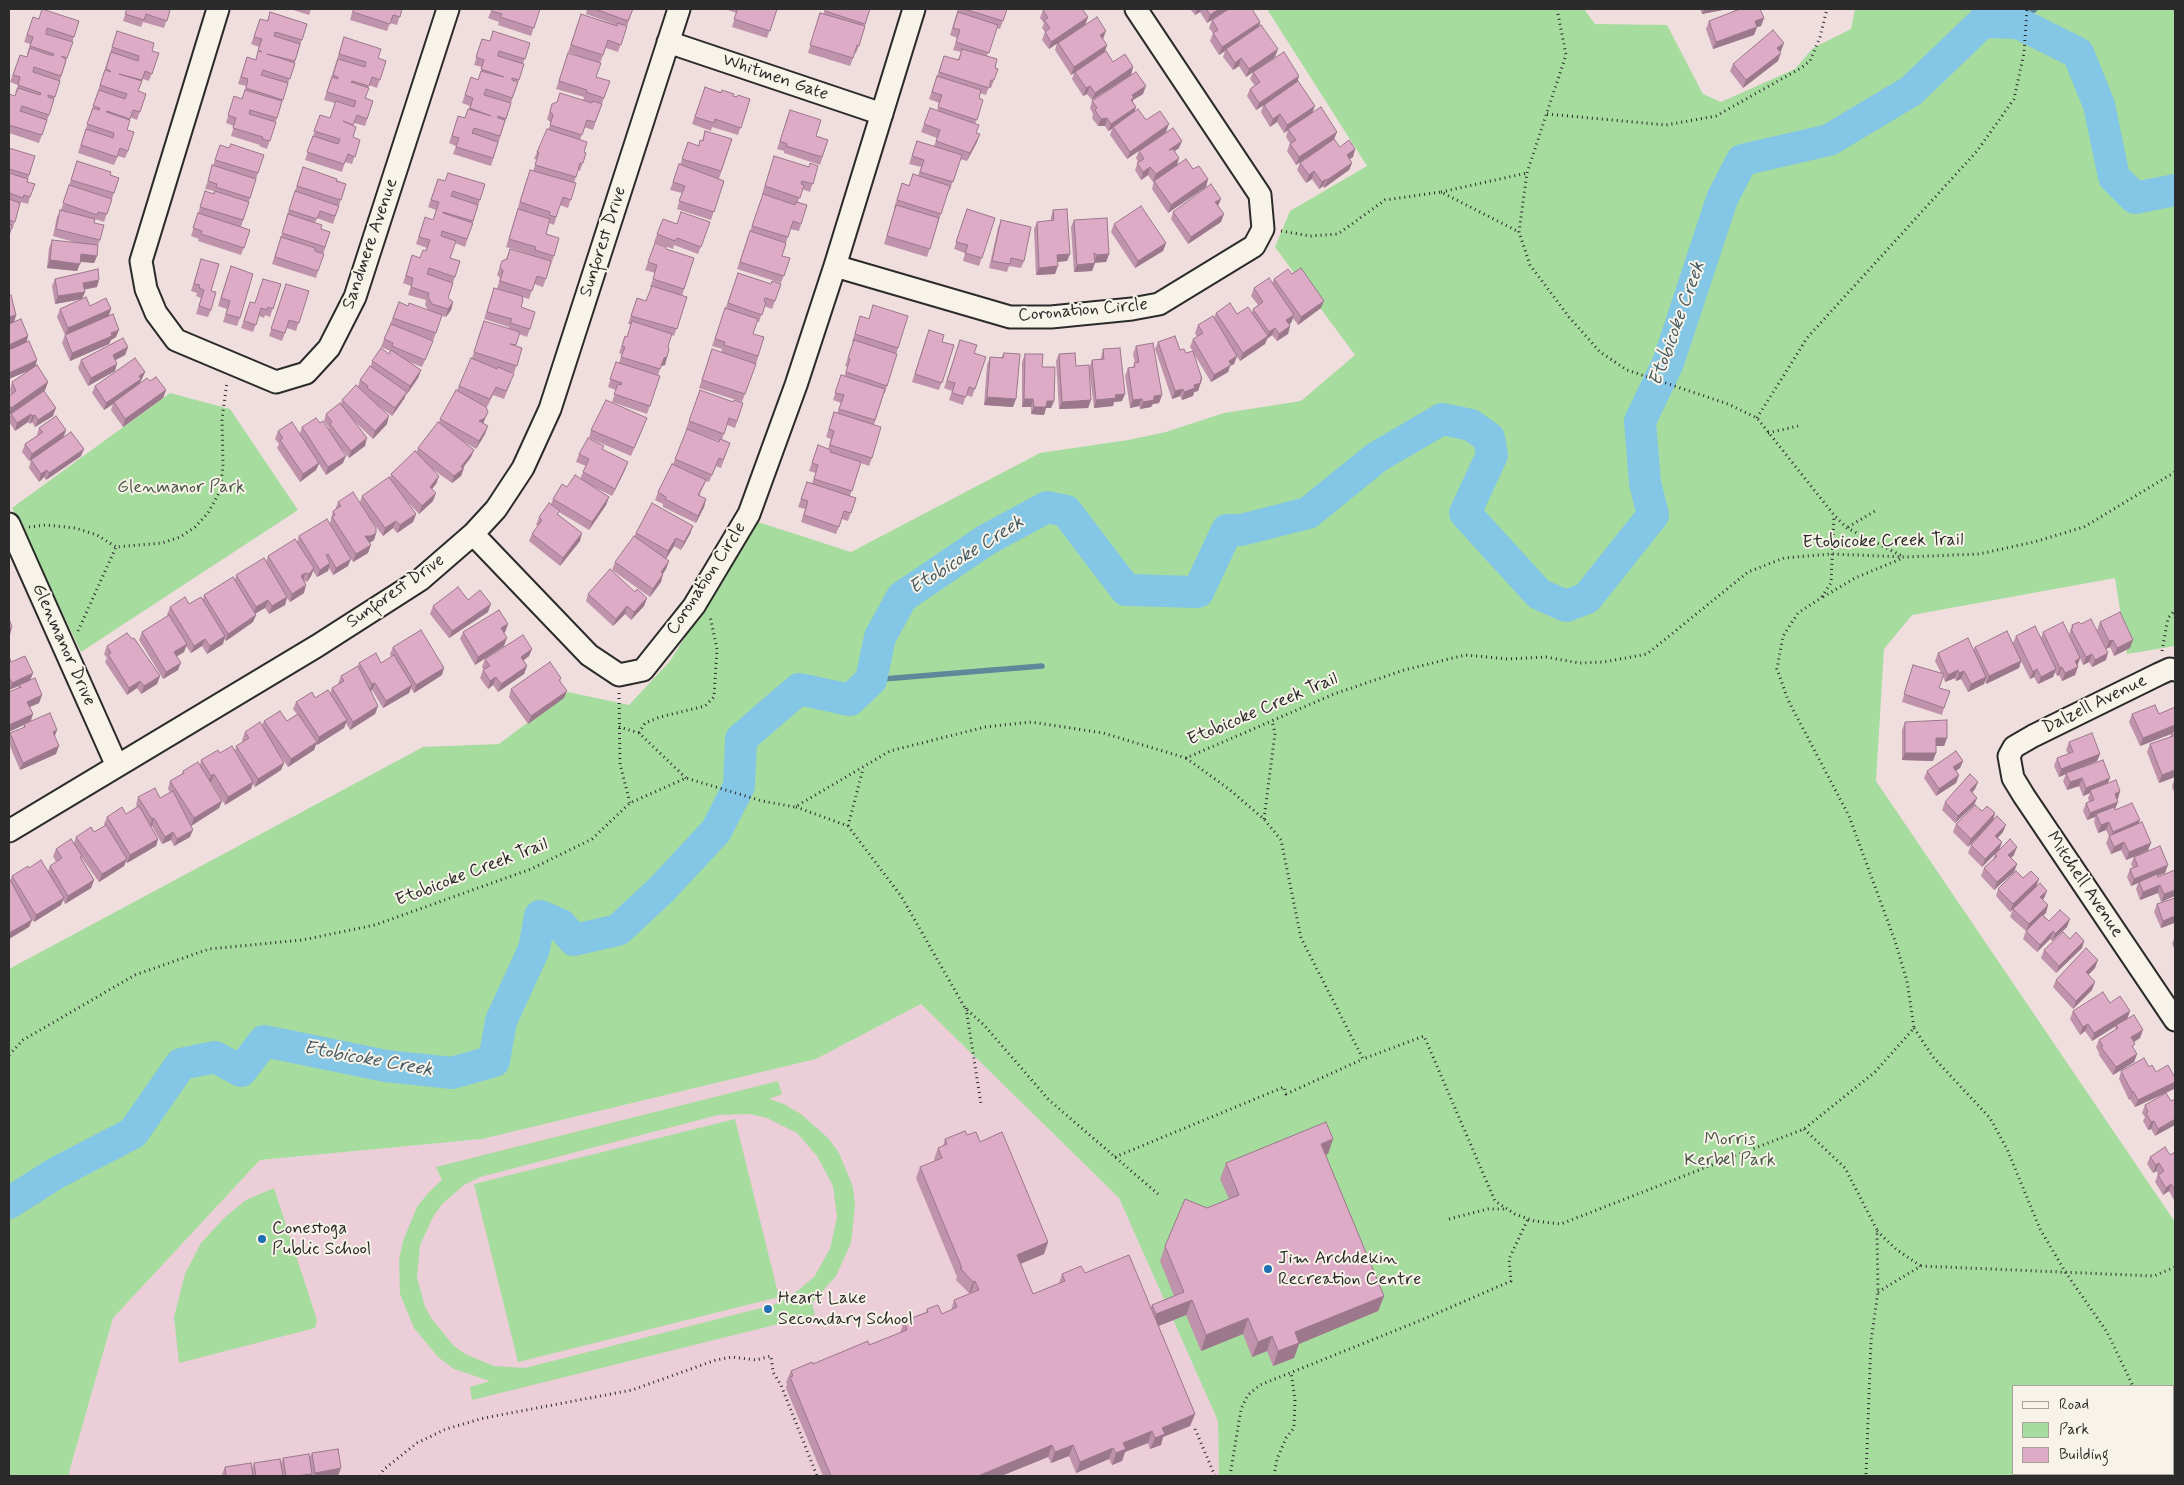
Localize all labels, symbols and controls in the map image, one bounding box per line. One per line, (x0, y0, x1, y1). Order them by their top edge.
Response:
street label: Whitmen Gate (719, 50, 831, 106)
street label: Sandmere Avenue (338, 176, 404, 312)
street label: Sunforest Drive (576, 184, 632, 300)
water label: Etobicoke Creek (1645, 259, 1711, 389)
street label: Coronation Circle (1017, 295, 1149, 327)
park label: Glenmanor Park (117, 477, 245, 499)
water label: Etobicoke Creek (906, 512, 1028, 600)
street label: Coronation Circle (662, 519, 752, 639)
street label: Etobicoke Creek Trail (1802, 530, 1964, 554)
street label: Sunforest Drive (343, 550, 449, 634)
street label: Glenmanor Drive (26, 580, 100, 710)
street label: Etobicoke Creek Trail (1185, 669, 1341, 751)
street label: Dalzell Avenue (2039, 670, 2151, 740)
street label: Mitchell Avenue (2041, 828, 2127, 942)
street label: Etobicoke Creek Trail (393, 834, 551, 912)
water label: Etobicoke Creek (302, 1037, 434, 1083)
park label: Morris Kerbel Park (1684, 1129, 1776, 1172)
place label: Conestoga Public School (272, 1218, 371, 1260)
marker: Conestoga Public School (256, 1233, 268, 1245)
place label: Jim Archdekin Recreation Centre (1278, 1248, 1421, 1290)
marker: Jim Archdekin Recreation Centre (1262, 1263, 1274, 1275)
place label: Heart Lake Secondary School (778, 1288, 913, 1330)
marker: Heart Lake Secondary School (762, 1303, 774, 1315)
legend (2012, 1385, 2174, 1475)
text: Road (2059, 1395, 2089, 1415)
text: Park (2059, 1420, 2089, 1440)
text: Building (2059, 1445, 2109, 1465)

